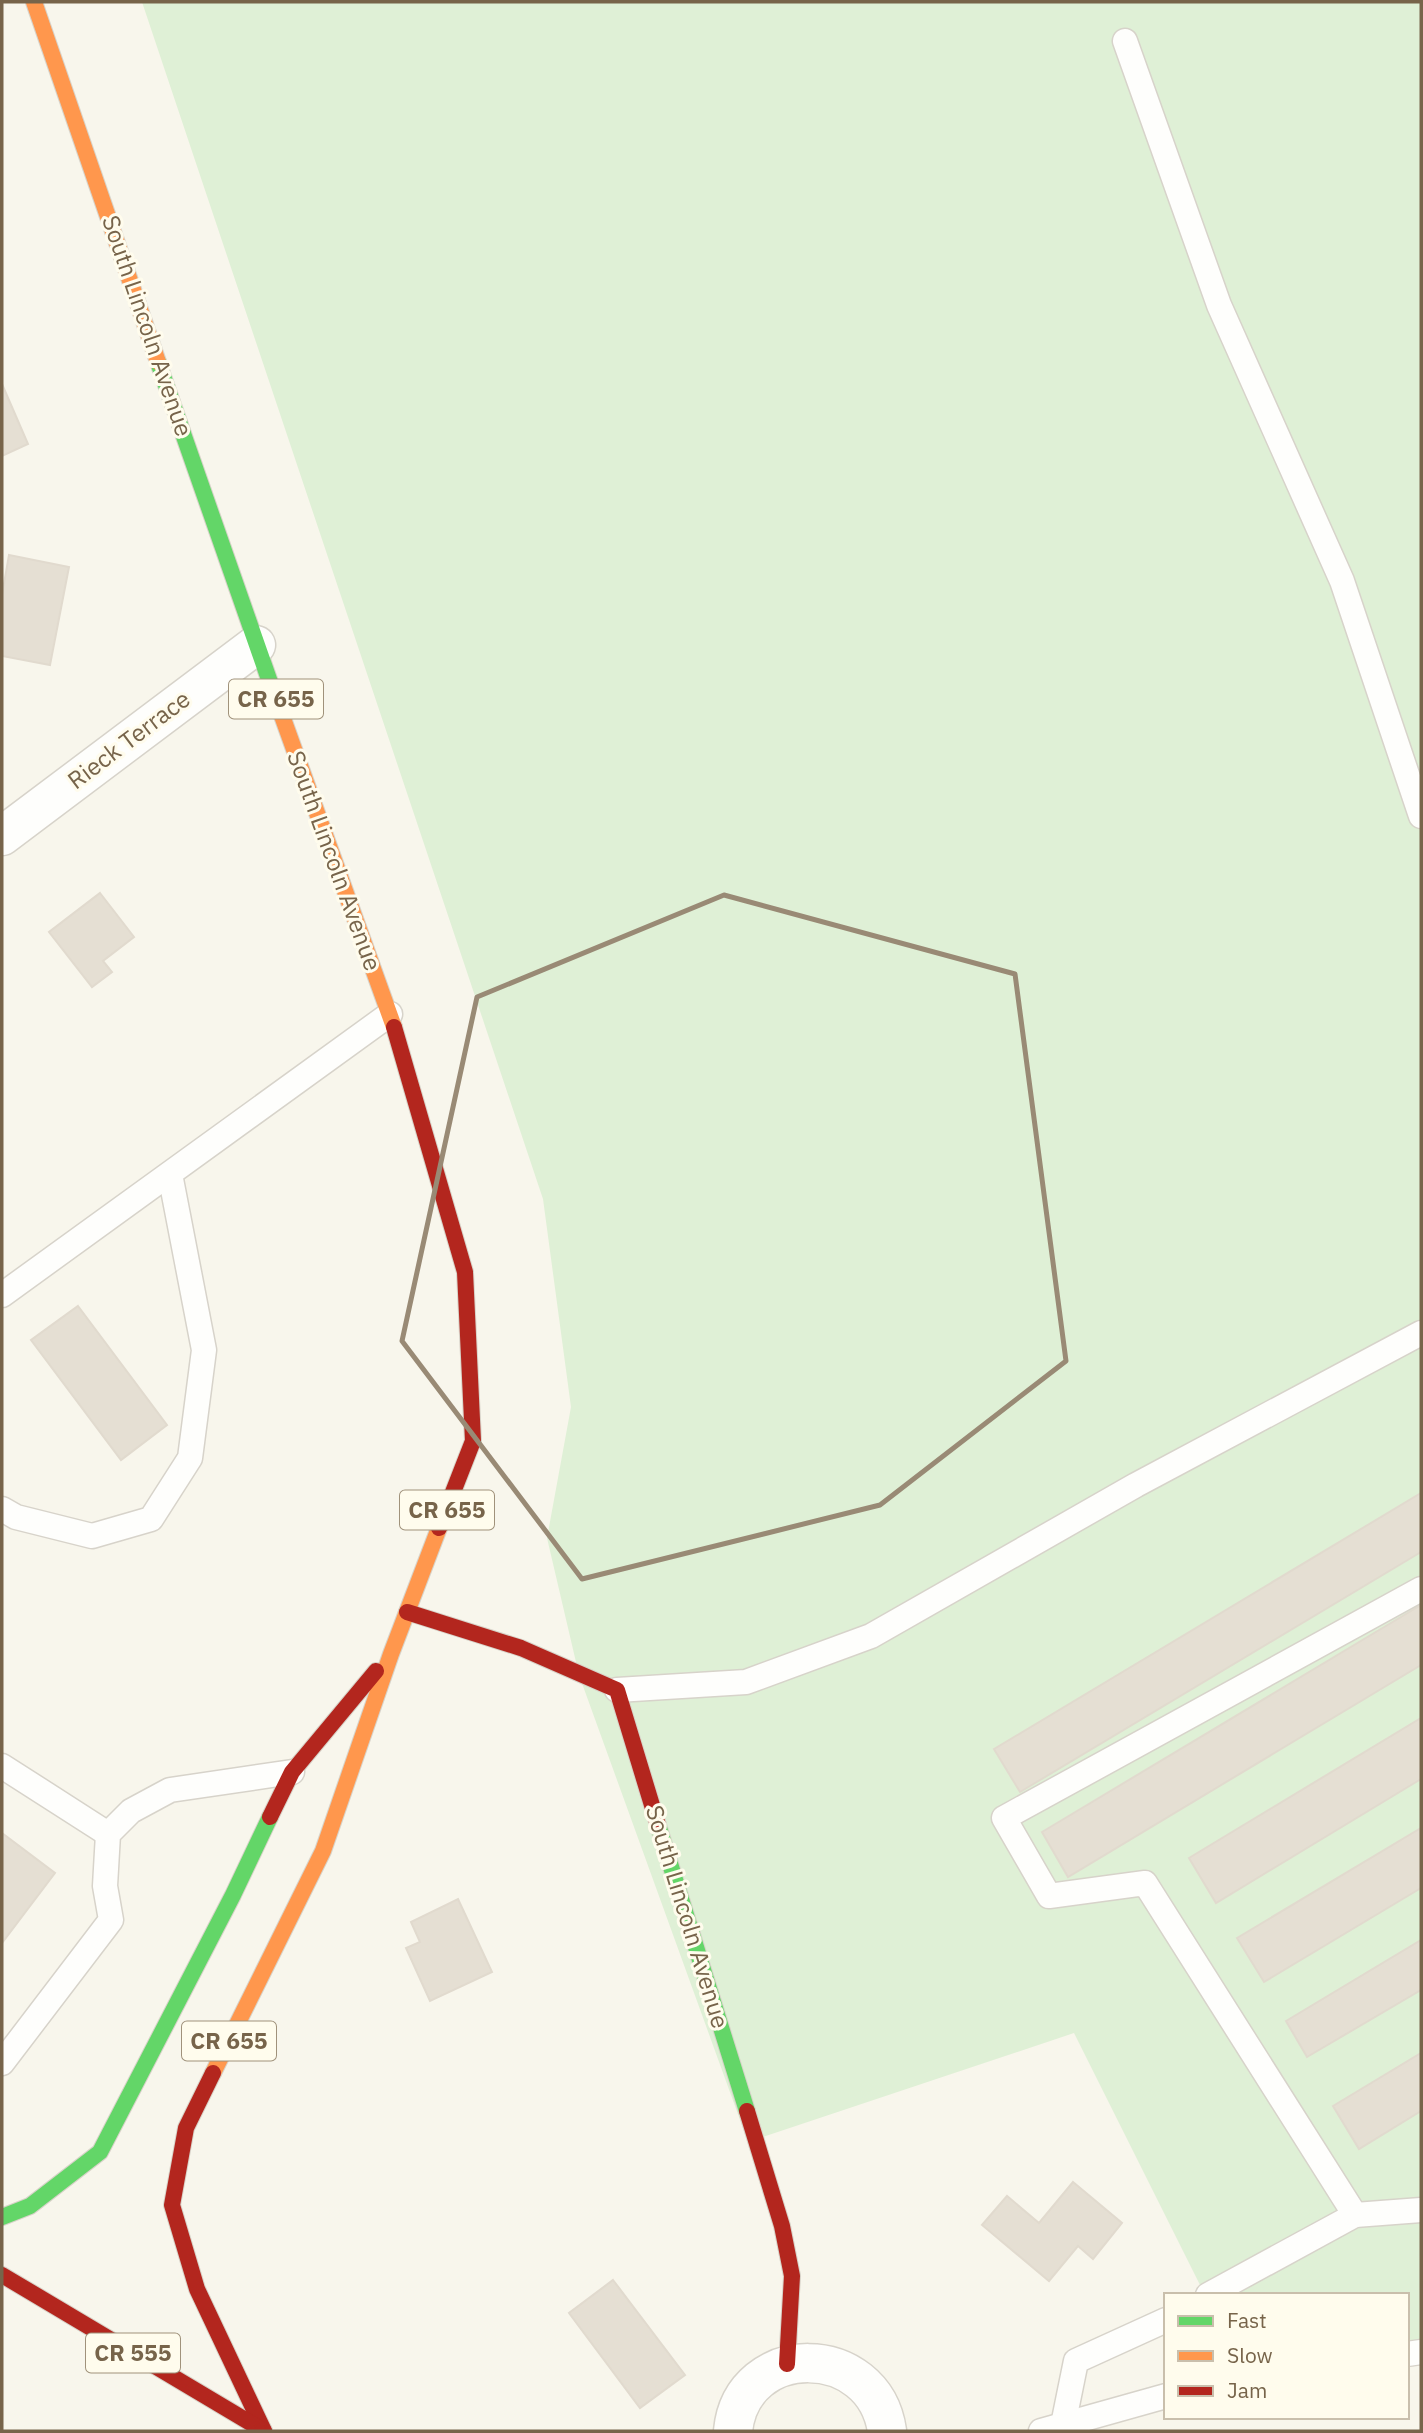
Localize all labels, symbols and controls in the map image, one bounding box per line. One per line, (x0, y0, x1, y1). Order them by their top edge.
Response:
street label: South Lincoln Avenue (95, 211, 201, 440)
road number: CR 655 (229, 680, 323, 719)
street label: Rieck Terrace (61, 683, 196, 796)
street label: South Lincoln Avenue (280, 746, 390, 975)
road number: CR 655 (400, 1490, 494, 1530)
street label: South Lincoln Avenue (639, 1801, 737, 2032)
road number: CR 655 (182, 2022, 276, 2060)
legend (1164, 2293, 1409, 2419)
text: Fast (1227, 2306, 1267, 2334)
road number: CR 555 (86, 2334, 180, 2372)
text: Slow (1227, 2341, 1273, 2369)
text: Jam (1227, 2376, 1267, 2404)

